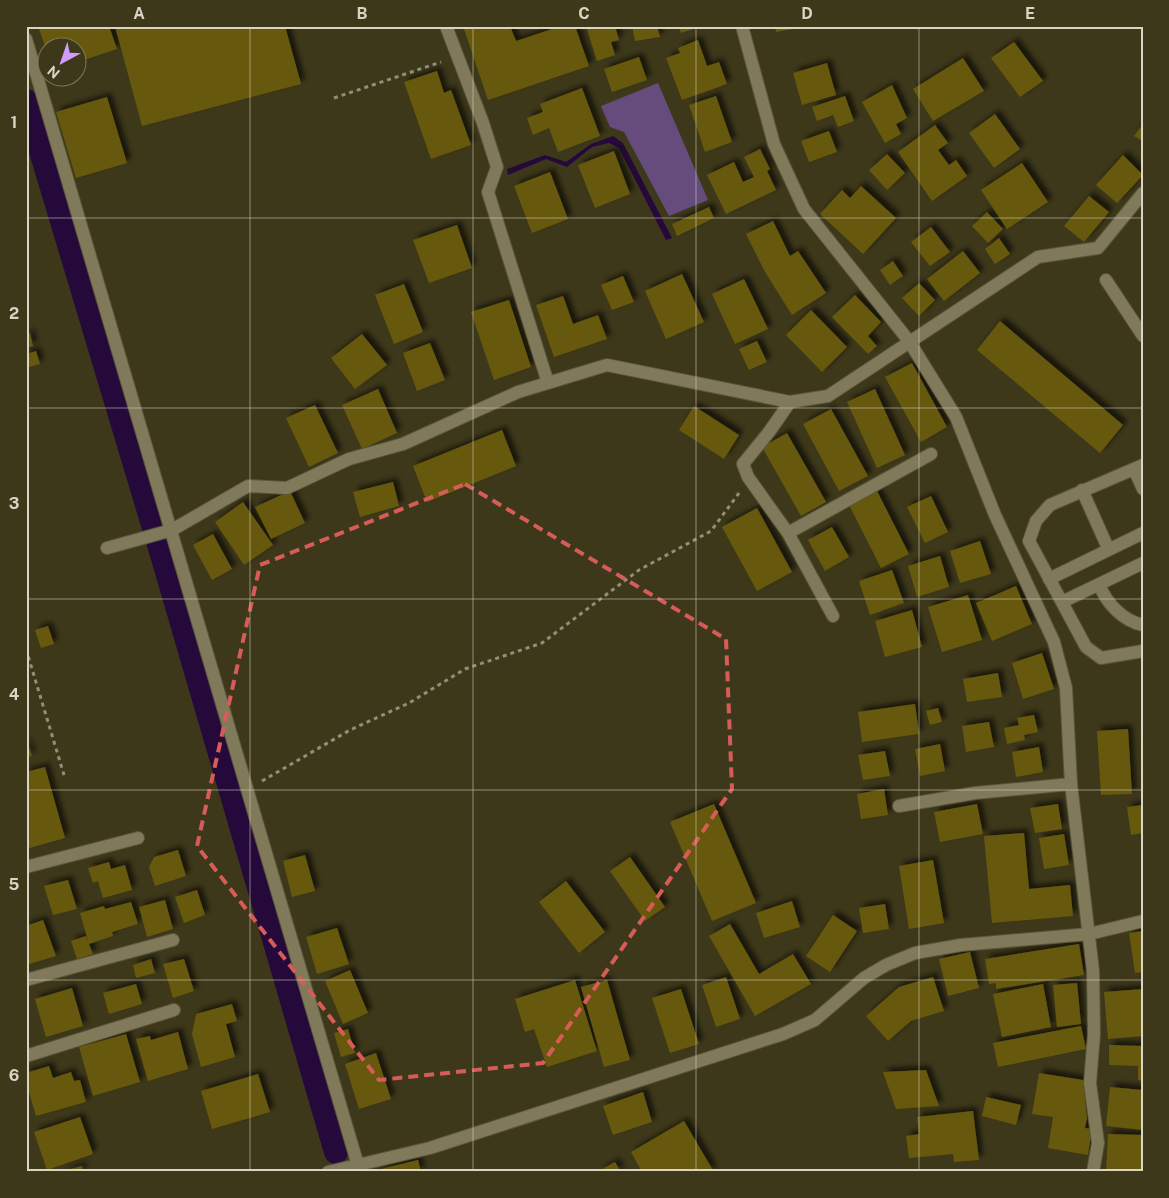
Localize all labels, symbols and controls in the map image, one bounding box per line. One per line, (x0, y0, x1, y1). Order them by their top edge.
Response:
text: A (133, 4, 145, 23)
text: B (357, 4, 368, 23)
text: C (578, 4, 590, 23)
text: D (801, 4, 813, 23)
text: E (1025, 4, 1035, 23)
north arrow (38, 38, 88, 88)
text: N (44, 62, 63, 82)
text: 1 (11, 113, 17, 132)
text: 2 (9, 304, 19, 323)
text: 3 (9, 494, 19, 513)
text: 4 (9, 685, 20, 704)
text: 5 (9, 875, 20, 894)
text: 6 (9, 1066, 19, 1085)

